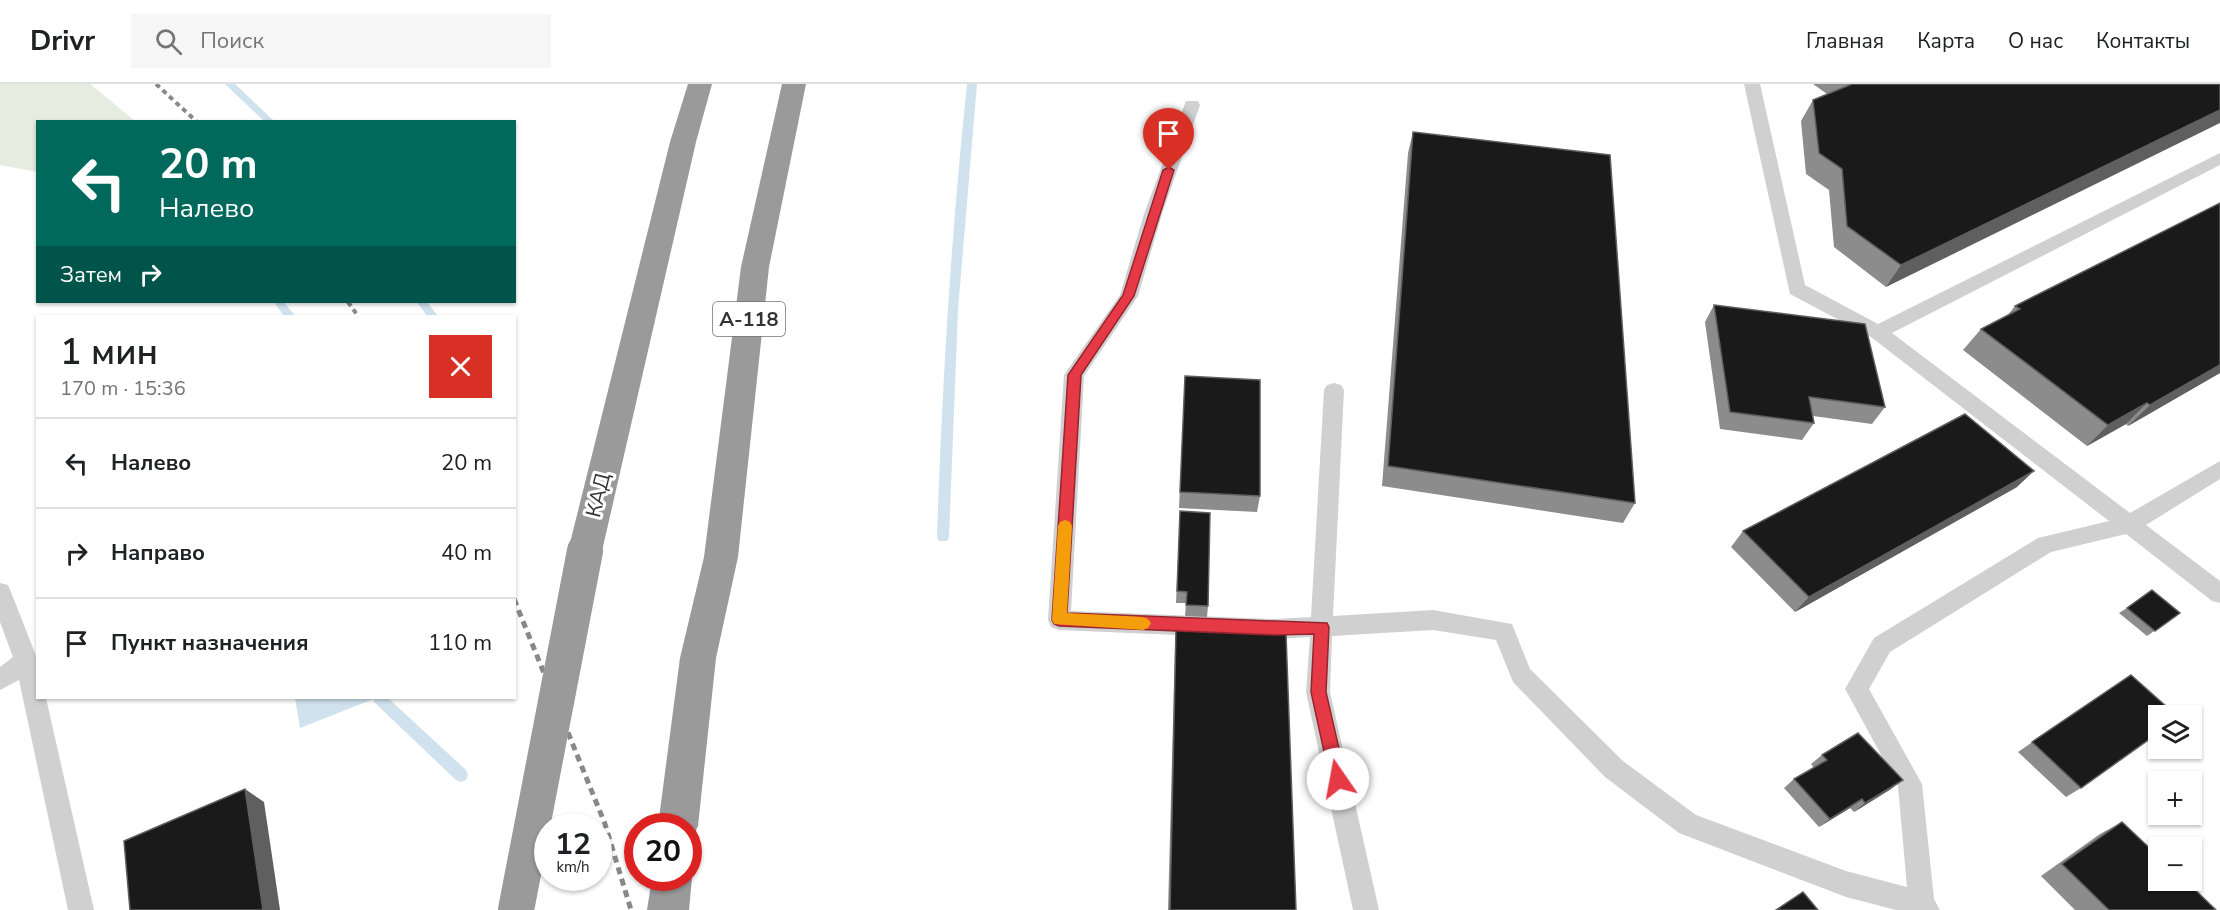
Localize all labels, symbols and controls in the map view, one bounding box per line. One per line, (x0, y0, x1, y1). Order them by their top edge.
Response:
search box (131, 14, 551, 68)
text: Drivr (30, 22, 95, 60)
icon: search (152, 25, 185, 58)
text: Поиск (200, 26, 264, 56)
text: Главная (1806, 27, 1884, 55)
text: Карта (1917, 27, 1975, 55)
text: О нас (2008, 27, 2063, 55)
text: Контакты (2096, 27, 2190, 55)
pin (1143, 108, 1194, 170)
icon: arrive (1152, 117, 1185, 150)
text: 20 m (159, 136, 258, 193)
icon: left (60, 144, 138, 222)
text: Налево (159, 190, 254, 227)
icon: right (134, 258, 167, 291)
text: Затем (60, 260, 122, 290)
road number: А-118 (713, 302, 785, 336)
text: 1 мин (60, 328, 158, 377)
button: close (429, 335, 492, 398)
text: 170 m · 15:36 (60, 375, 186, 402)
icon: left (60, 447, 93, 480)
text: Налево (111, 448, 191, 478)
text: 20 m (441, 448, 492, 478)
street label: КАД (579, 470, 617, 520)
icon: right (60, 537, 93, 570)
text: Направо (111, 538, 205, 568)
text: 40 m (441, 538, 492, 568)
icon: arrive (60, 627, 93, 660)
text: Пункт назначения (111, 628, 309, 658)
text: 110 m (428, 628, 492, 658)
map controls (2148, 705, 2202, 891)
button: layers (2148, 705, 2202, 759)
position arrow (1306, 747, 1370, 811)
button: + (2148, 771, 2202, 825)
speed limit sign: 20 (624, 813, 702, 891)
text: 12 (555, 824, 591, 865)
button: − (2148, 837, 2202, 891)
text: km/h (556, 857, 590, 877)

